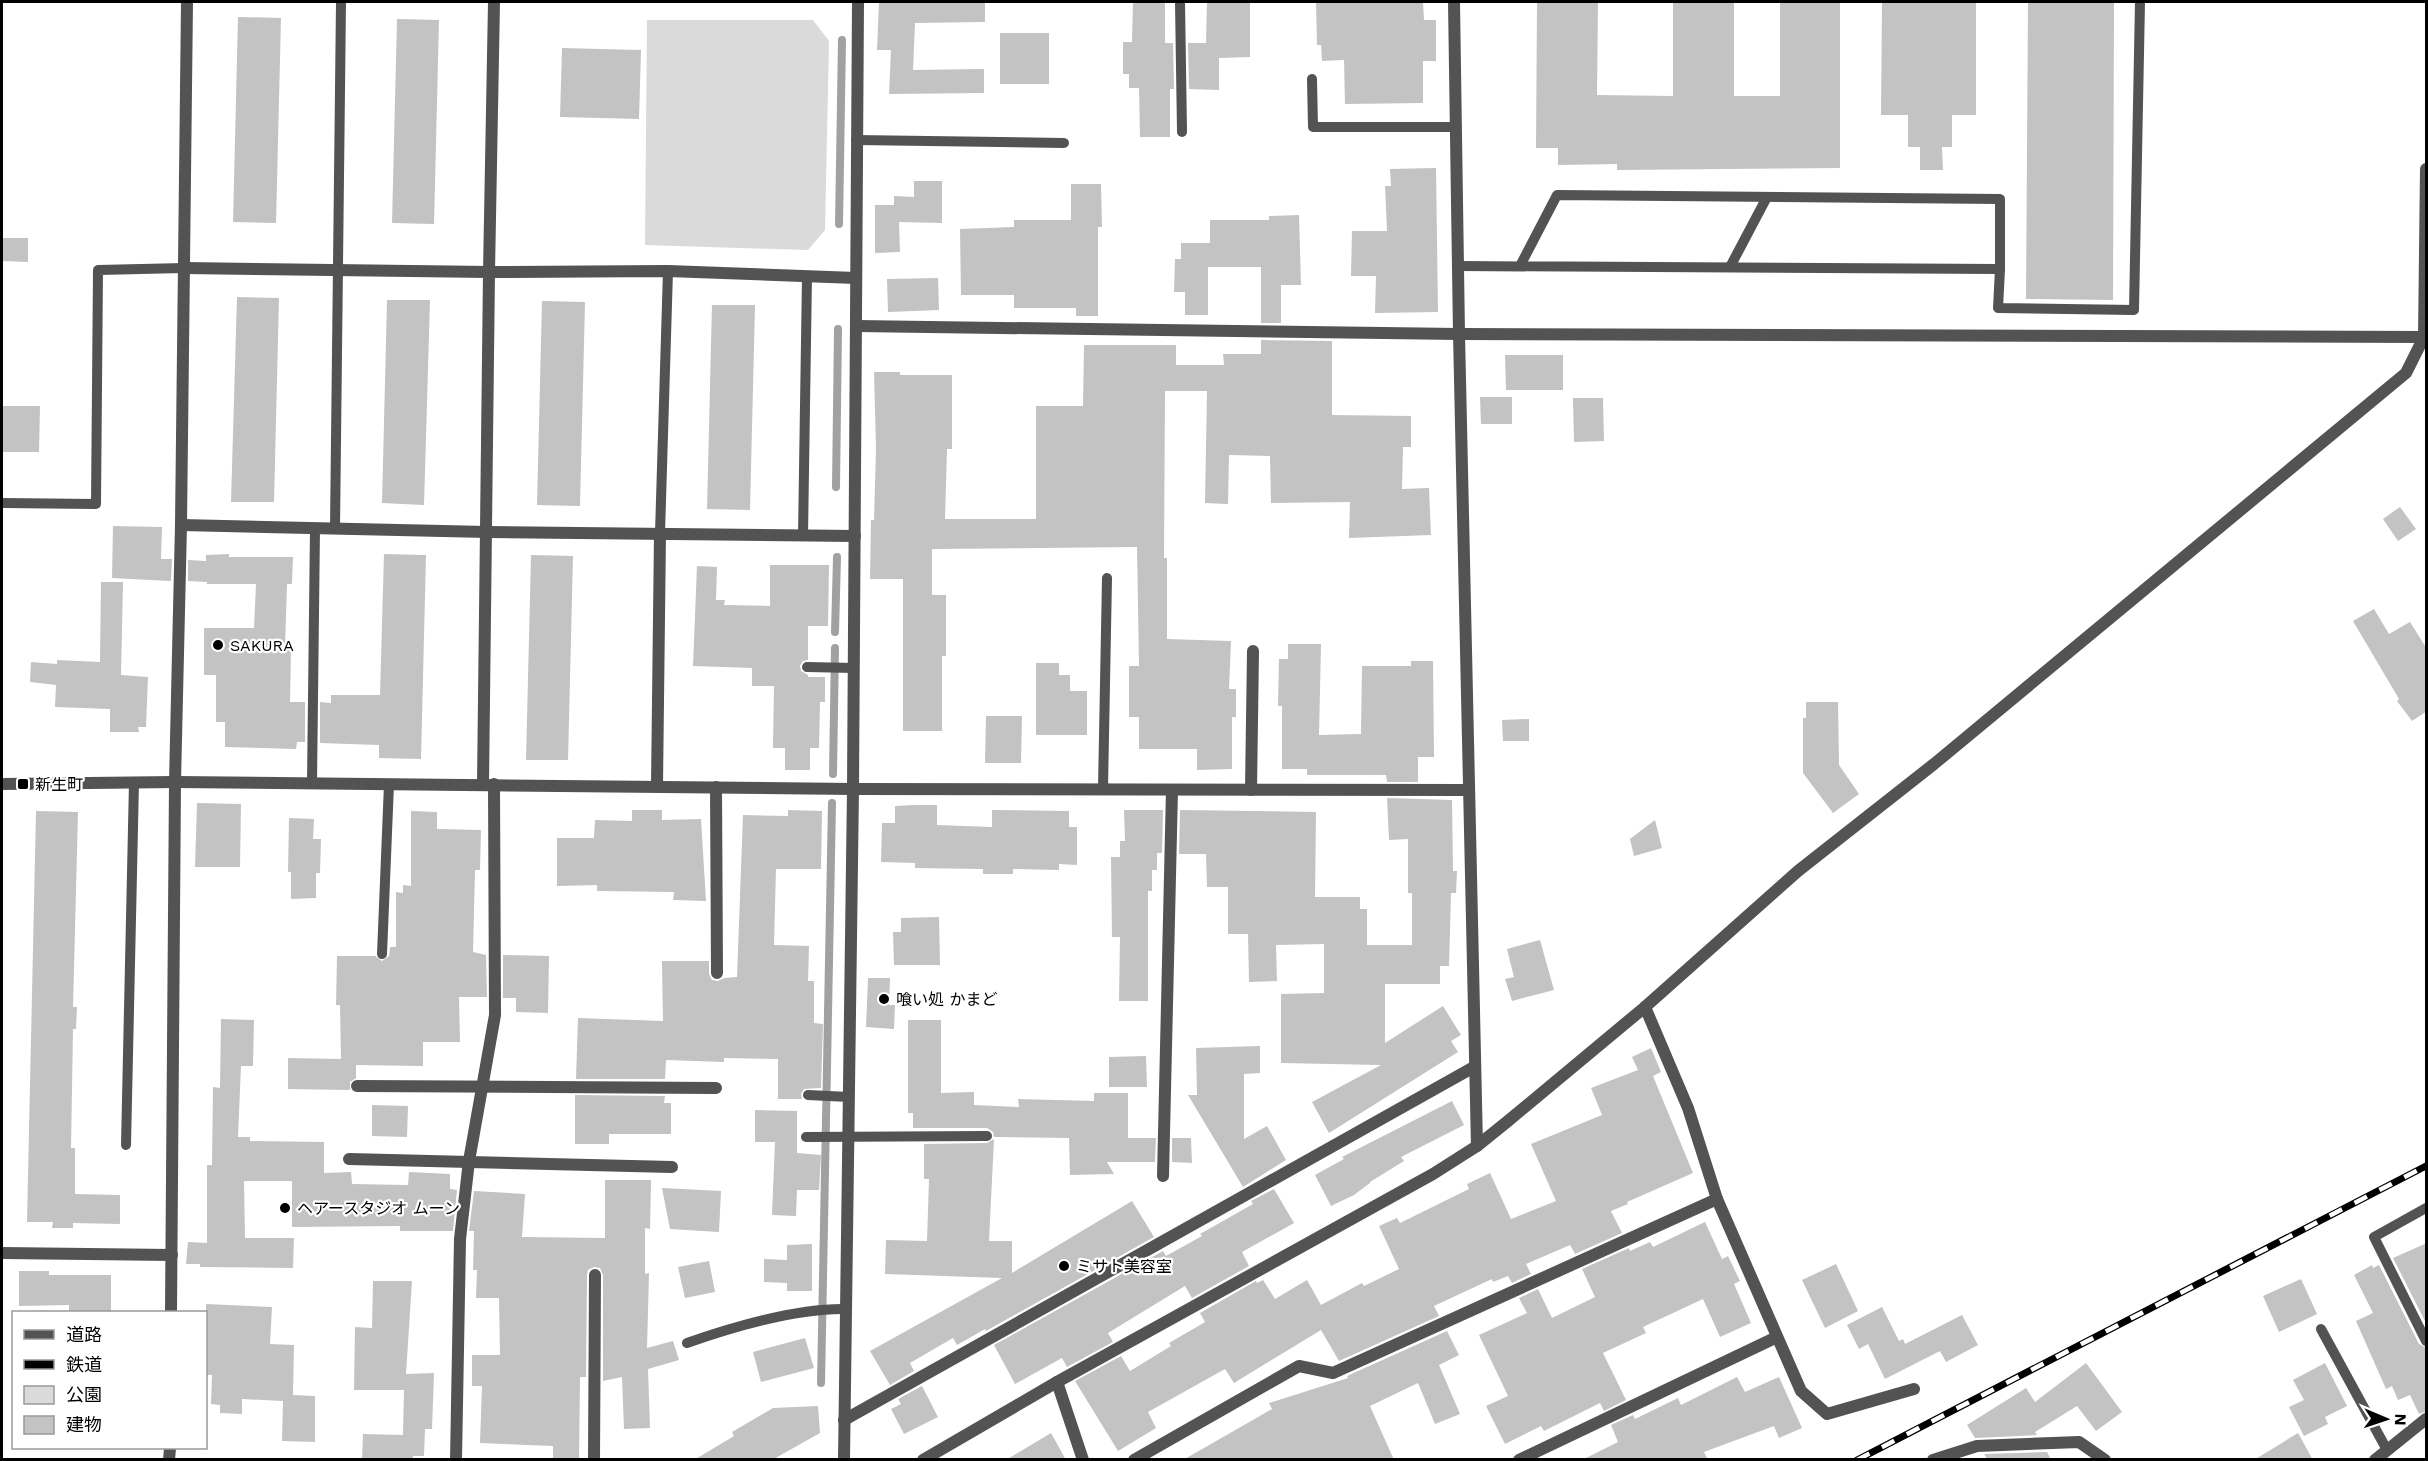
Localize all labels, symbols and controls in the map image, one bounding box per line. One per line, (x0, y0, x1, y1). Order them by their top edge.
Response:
place label: SAKURA (230, 636, 294, 655)
marker: SAKURA (211, 638, 225, 652)
place label: 新生町 (35, 775, 83, 794)
marker: 新生町 (16, 777, 30, 791)
place label: 喰い処 かまど (896, 990, 997, 1009)
marker: 喰い処 かまど (877, 992, 891, 1006)
place label: ヘアースタジオ ムーン (297, 1199, 460, 1218)
marker: ヘアースタジオ ムーン (278, 1201, 292, 1215)
place label: ミサト美容室 (1076, 1257, 1172, 1276)
marker: ミサト美容室 (1057, 1259, 1071, 1273)
legend (12, 1311, 207, 1449)
text: 道路 (66, 1324, 102, 1345)
text: 鉄道 (66, 1354, 102, 1375)
text: 公園 (66, 1384, 102, 1405)
north arrow (2356, 1389, 2416, 1449)
text: N (2391, 1413, 2410, 1426)
text: 建物 (66, 1414, 102, 1435)

